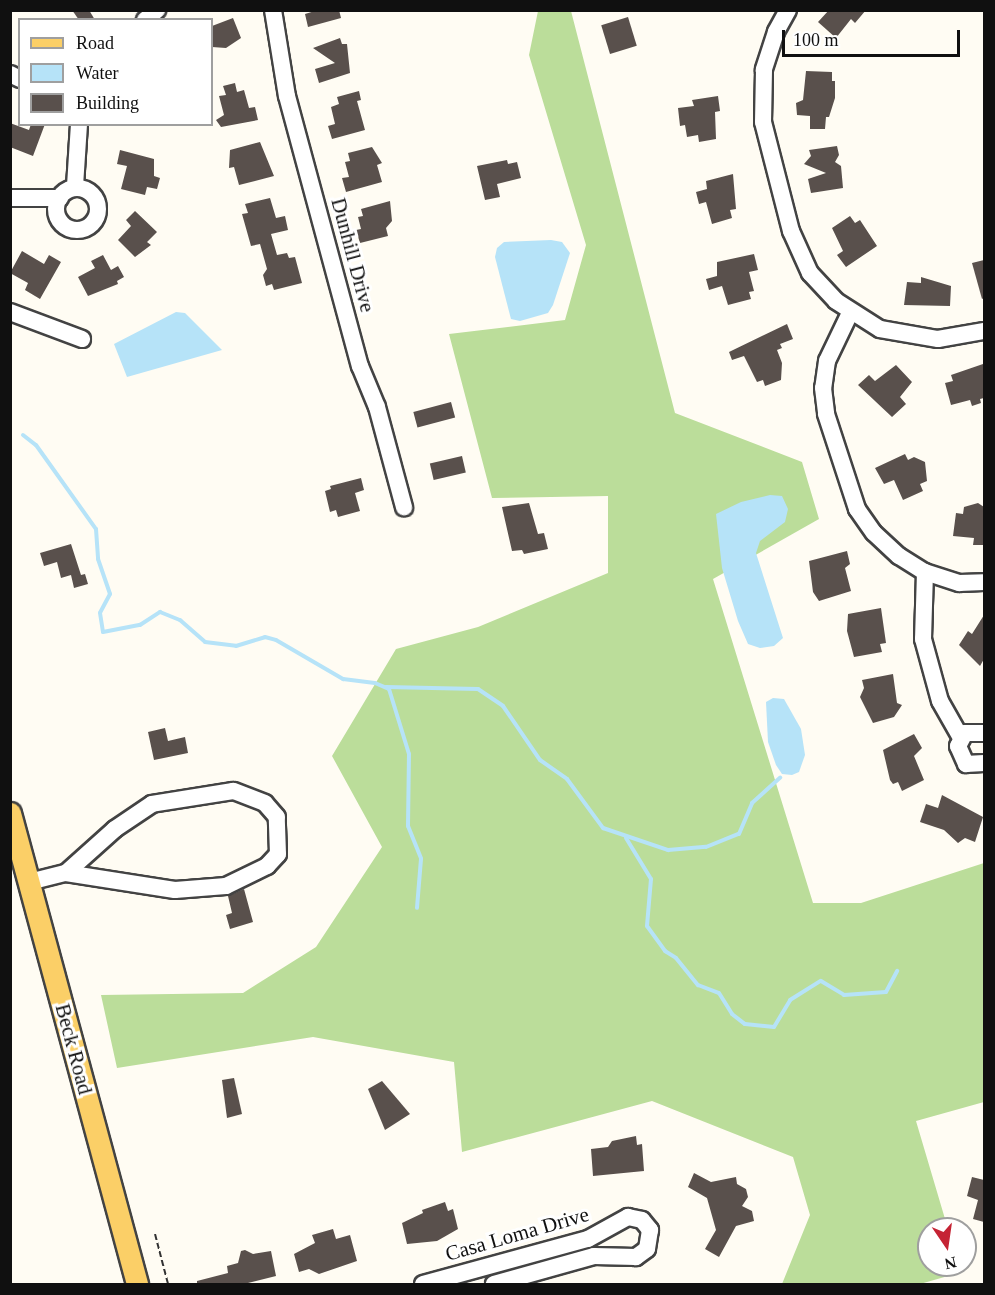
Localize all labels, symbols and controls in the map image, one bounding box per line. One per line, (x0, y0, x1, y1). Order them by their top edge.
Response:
legend (18, 18, 213, 126)
scale bar (785, 18, 964, 56)
text: 100 m (793, 30, 839, 50)
text: Road (76, 33, 114, 53)
text: Water (76, 63, 119, 83)
text: Building (76, 93, 139, 113)
street label: Dunhill Drive (326, 195, 380, 315)
street label: Beck Road (50, 1001, 98, 1097)
street label: Casa Loma Drive (442, 1201, 592, 1267)
north arrow (917, 1217, 977, 1277)
text: N (943, 1253, 958, 1273)

